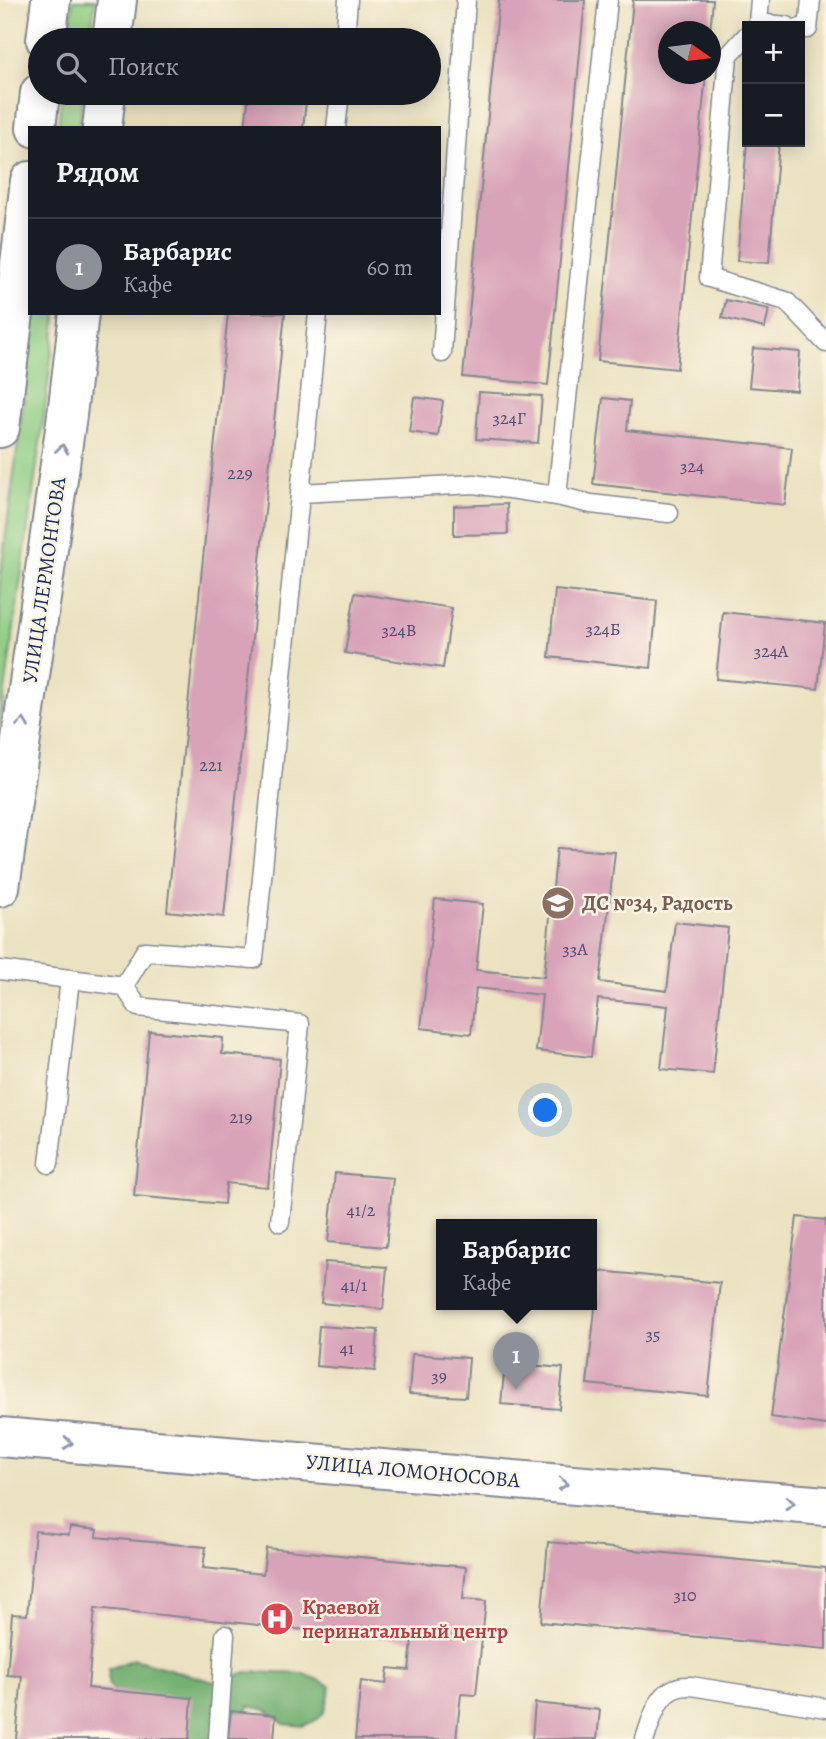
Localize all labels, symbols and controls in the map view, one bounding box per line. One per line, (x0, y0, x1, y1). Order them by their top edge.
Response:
north arrow (658, 21, 721, 84)
map controls (742, 21, 805, 147)
button: + (742, 21, 805, 84)
search box (28, 28, 441, 105)
icon: search (52, 48, 90, 86)
text: Поиск (108, 49, 179, 84)
button: − (742, 84, 805, 147)
text: Рядом (56, 152, 139, 192)
text: Барбарис (123, 234, 232, 269)
text: 1 (75, 252, 83, 283)
text: 60 m (366, 252, 413, 283)
text: Кафе (123, 269, 173, 300)
house number: 324Г (492, 406, 526, 430)
one-way arrow (54, 443, 69, 455)
house number: 324 (680, 454, 704, 478)
house number: 229 (227, 461, 253, 485)
street label: УЛИЦА ЛЕРМОНТОВА (16, 474, 72, 685)
house number: 324Б (586, 617, 620, 641)
house number: 324В (382, 618, 416, 642)
house number: 324А (754, 639, 789, 663)
one-way arrow (16, 717, 31, 729)
house number: 221 (199, 753, 223, 777)
school or university icon: ДС №34, Радость (539, 884, 577, 922)
place label: ДС №34, Радость (582, 889, 733, 917)
house number: 33А (562, 937, 588, 961)
your location (528, 1093, 562, 1127)
house number: 219 (230, 1105, 252, 1129)
house number: 41/2 (347, 1198, 376, 1222)
popup (436, 1219, 597, 1310)
text: Барбарис (462, 1232, 571, 1267)
text: Кафе (462, 1267, 512, 1298)
house number: 41/1 (341, 1273, 367, 1297)
house number: 35 (645, 1322, 661, 1346)
pin: 1 (493, 1332, 539, 1390)
house number: 41 (340, 1336, 354, 1360)
house number: 39 (431, 1364, 447, 1388)
one-way arrow (63, 1435, 74, 1450)
street label: УЛИЦА ЛОМОНОСОВА (305, 1448, 522, 1494)
one-way arrow (558, 1476, 569, 1491)
one-way arrow (785, 1495, 796, 1510)
house number: 310 (673, 1583, 697, 1607)
place label: Краевой перинатальный центр (302, 1593, 508, 1645)
hospital icon: Краевой перинатальный центр (258, 1600, 296, 1638)

